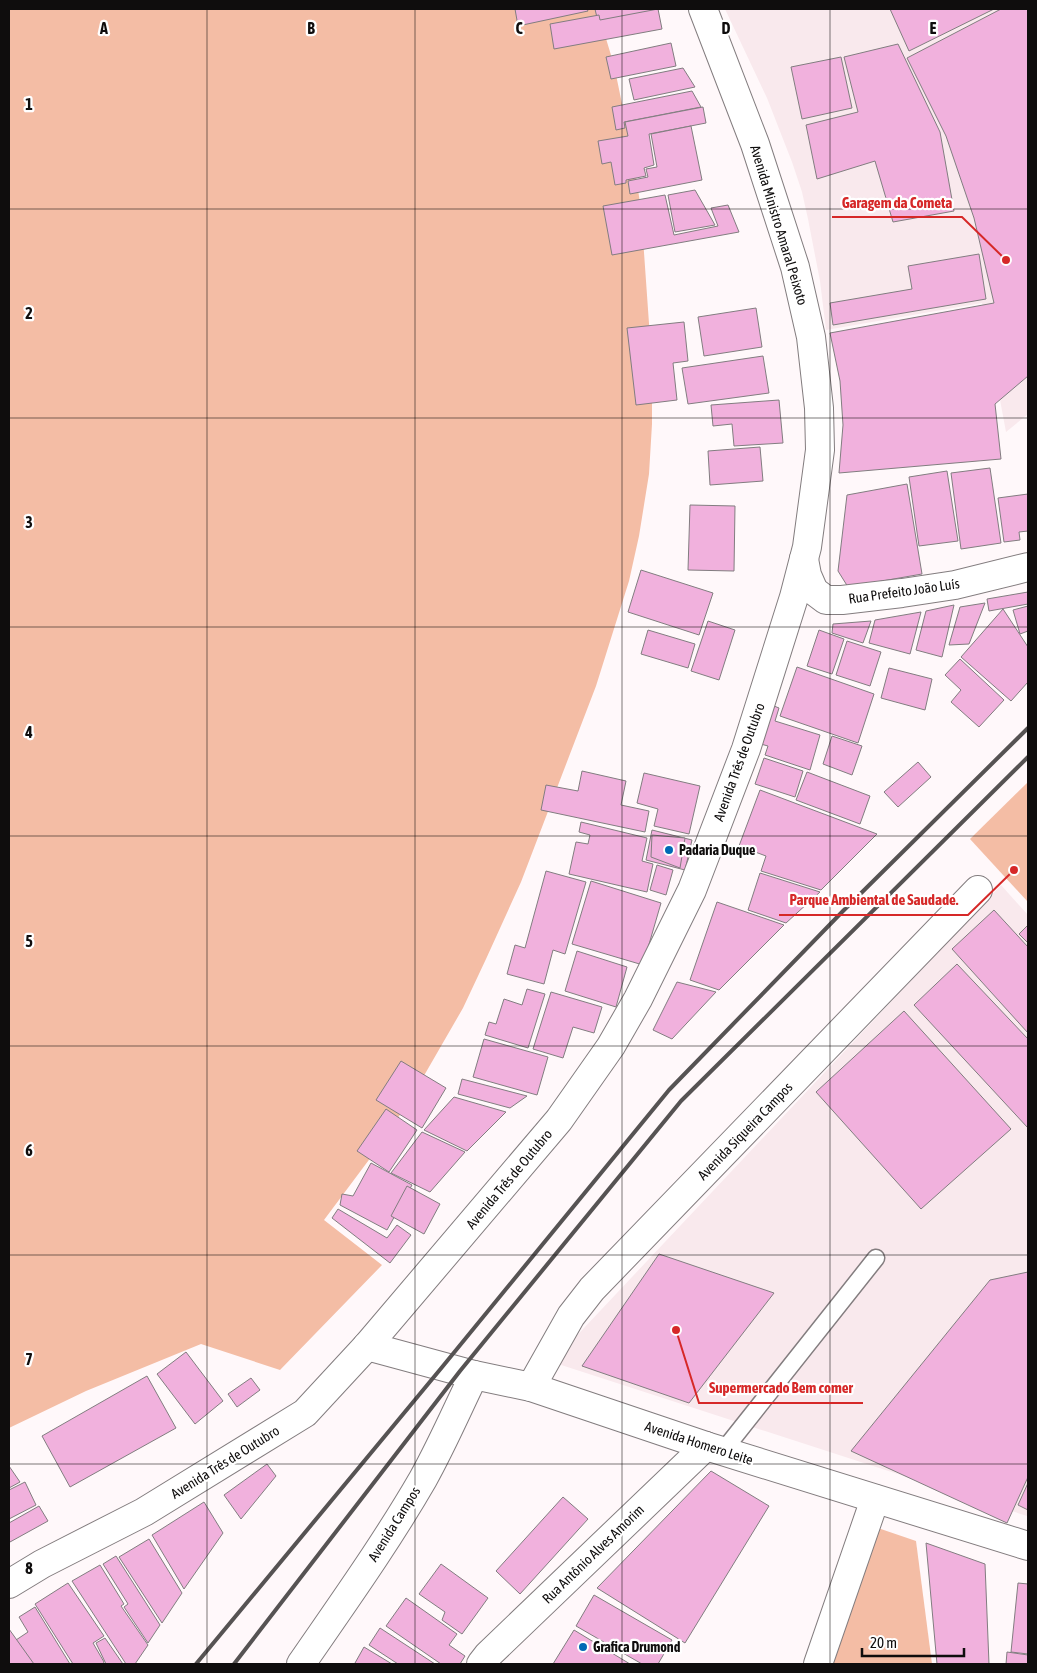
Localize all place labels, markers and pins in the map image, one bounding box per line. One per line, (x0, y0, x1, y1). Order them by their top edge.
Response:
callout: Garagem da Cometa (832, 187, 962, 217)
place label: Padaria Duque (679, 842, 755, 858)
marker: Padaria Duque (663, 844, 675, 856)
callout: Parque Ambiental de Saudade. (779, 885, 968, 915)
callout: Supermercado Bem comer (699, 1373, 863, 1403)
place label: Grafica Drumond (593, 1639, 681, 1655)
marker: Grafica Drumond (577, 1641, 589, 1653)

